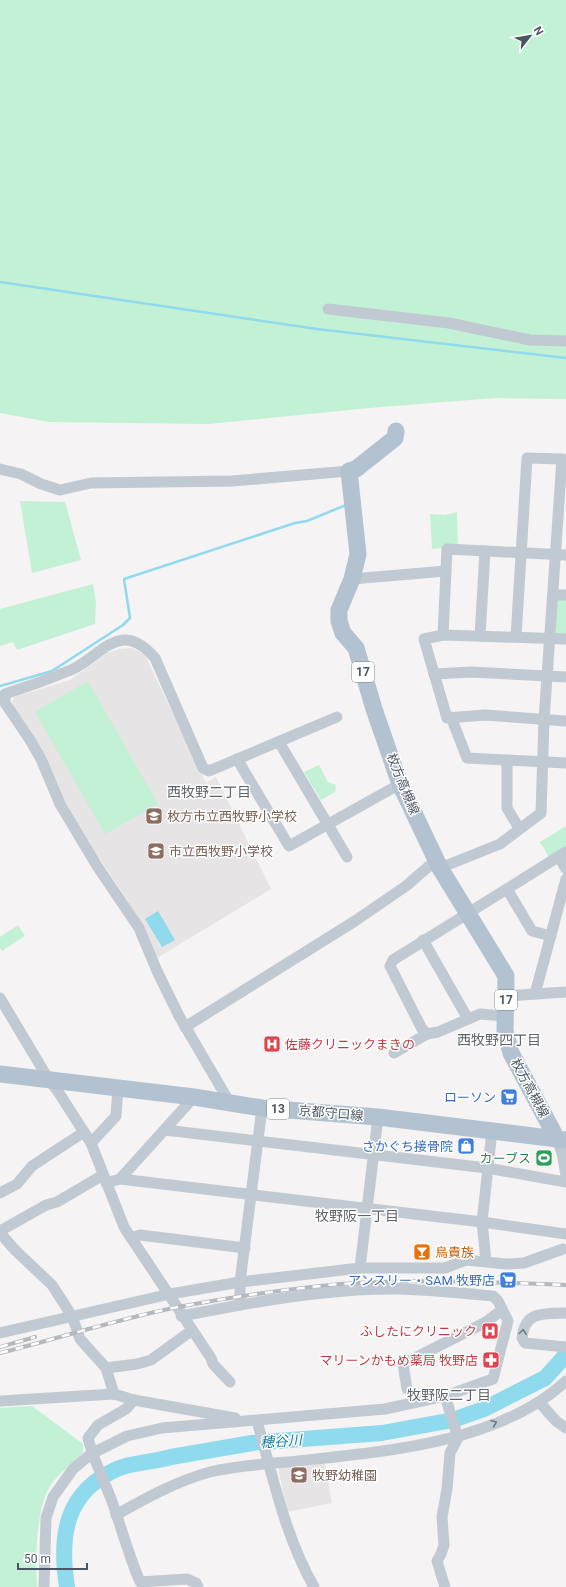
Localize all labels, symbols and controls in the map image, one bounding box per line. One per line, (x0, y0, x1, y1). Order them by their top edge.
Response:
north arrow (510, 16, 550, 56)
text: N (531, 24, 546, 38)
road number: 17 (352, 662, 374, 682)
street label: 枚方高槻線 (384, 751, 422, 817)
district label: 西牧野二丁目 (167, 784, 251, 800)
school or university icon: 枚方市立西牧野小学校 (144, 806, 164, 826)
place label: 枚方市立西牧野小学校 (167, 809, 297, 824)
school or university icon: 市立西牧野小学校 (146, 841, 166, 861)
place label: 市立西牧野小学校 (169, 844, 273, 859)
road number: 17 (495, 990, 517, 1010)
district label: 西牧野四丁目 (457, 1032, 541, 1048)
hospital icon: 佐藤クリニックまきの (262, 1034, 282, 1054)
place label: 佐藤クリニックまきの (285, 1037, 415, 1052)
street label: 枚方高槻線 (508, 1056, 552, 1120)
supermarket icon: ローソン (499, 1087, 519, 1107)
place label: ローソン (444, 1090, 496, 1105)
road number: 13 (267, 1099, 289, 1119)
street label: 京都守口線 (298, 1103, 364, 1123)
shop icon: さかぐち接骨院 (456, 1136, 476, 1156)
place label: さかぐち接骨院 (362, 1139, 453, 1154)
sports icon: カーブス (534, 1148, 554, 1168)
place label: カーブス (480, 1151, 531, 1166)
district label: 牧野阪一丁目 (315, 1208, 399, 1224)
bar icon: 鳥貴族 (412, 1242, 432, 1262)
place label: 鳥貴族 (435, 1245, 474, 1260)
supermarket icon: アンスリー・SAM 牧野店 (498, 1270, 518, 1290)
place label: アンスリー・SAM 牧野店 (348, 1273, 495, 1288)
hospital icon: ふしたにクリニック (480, 1321, 500, 1341)
place label: ふしたにクリニック (360, 1324, 477, 1339)
one-way arrow (518, 1329, 527, 1335)
pharmacy icon: マリーンかもめ薬局 牧野店 (481, 1350, 501, 1370)
place label: マリーンかもめ薬局 牧野店 (319, 1353, 478, 1368)
district label: 牧野阪二丁目 (407, 1387, 491, 1403)
one-way arrow (491, 1420, 498, 1428)
water label: 穂谷川 (259, 1431, 305, 1450)
school or university icon: 牧野幼稚園 (289, 1465, 309, 1485)
place label: 牧野幼稚園 (312, 1468, 377, 1483)
scale bar (18, 1545, 87, 1571)
text: 50 m (24, 1552, 51, 1566)

